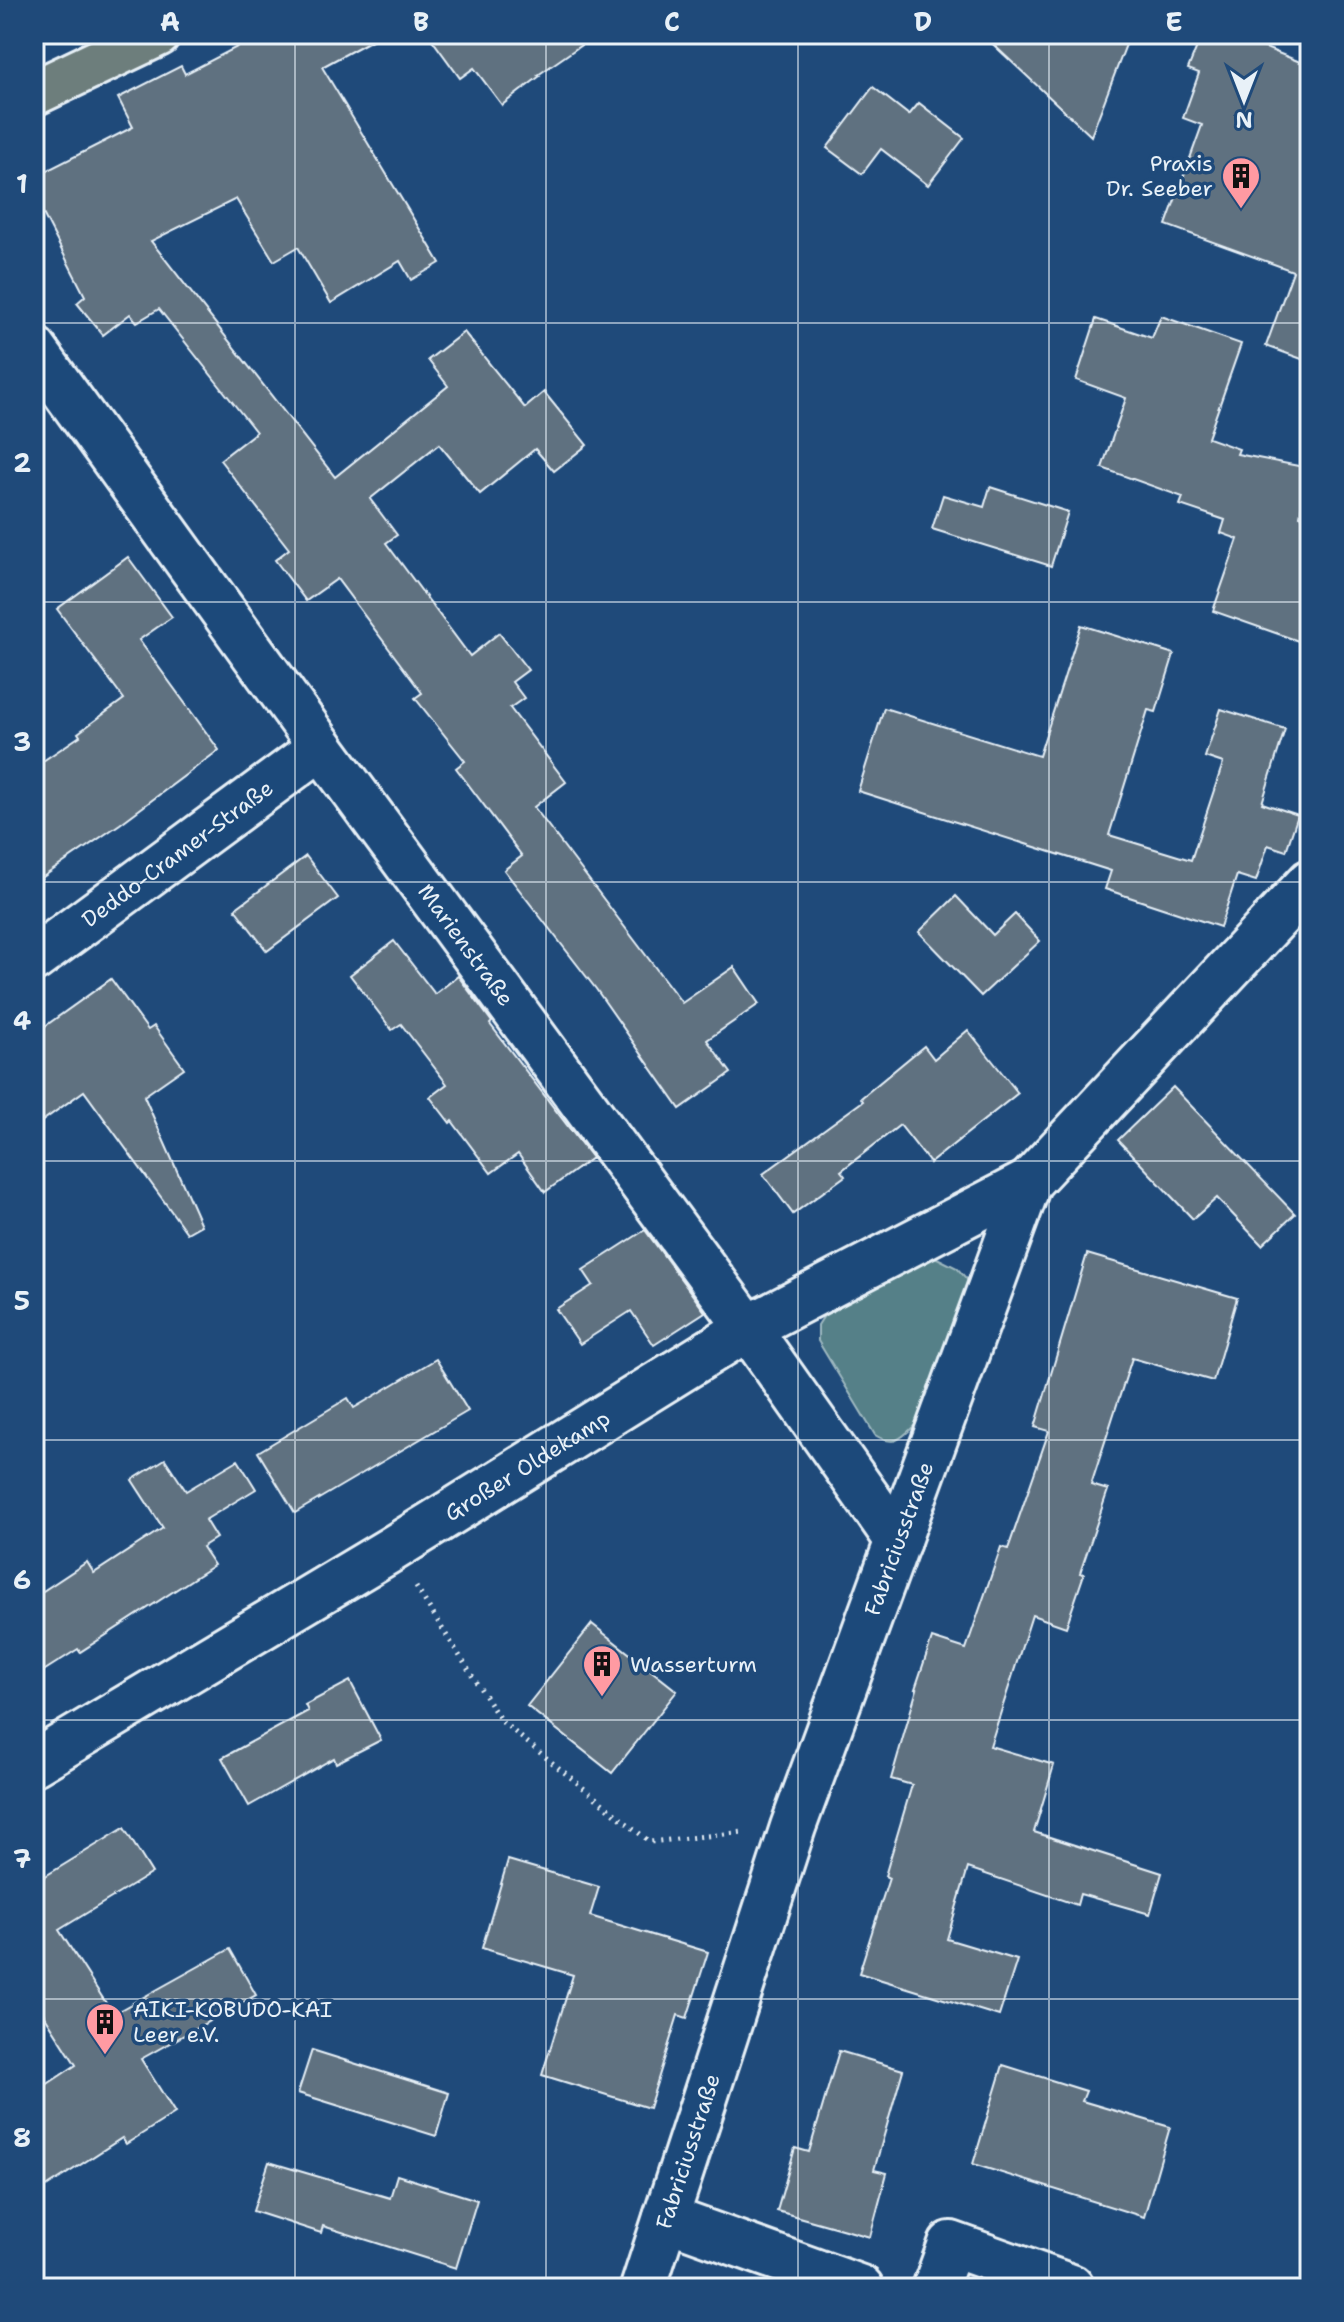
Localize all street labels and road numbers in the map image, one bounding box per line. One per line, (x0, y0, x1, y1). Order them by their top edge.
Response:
street label: Deddo-Cramer-Straße (76, 773, 279, 934)
street label: Marienstraße (411, 878, 520, 1012)
street label: Großer Oldekamp (439, 1403, 615, 1528)
street label: Fabriciusstraße (858, 1458, 940, 1620)
street label: Fabriciusstraße (649, 2070, 727, 2233)

